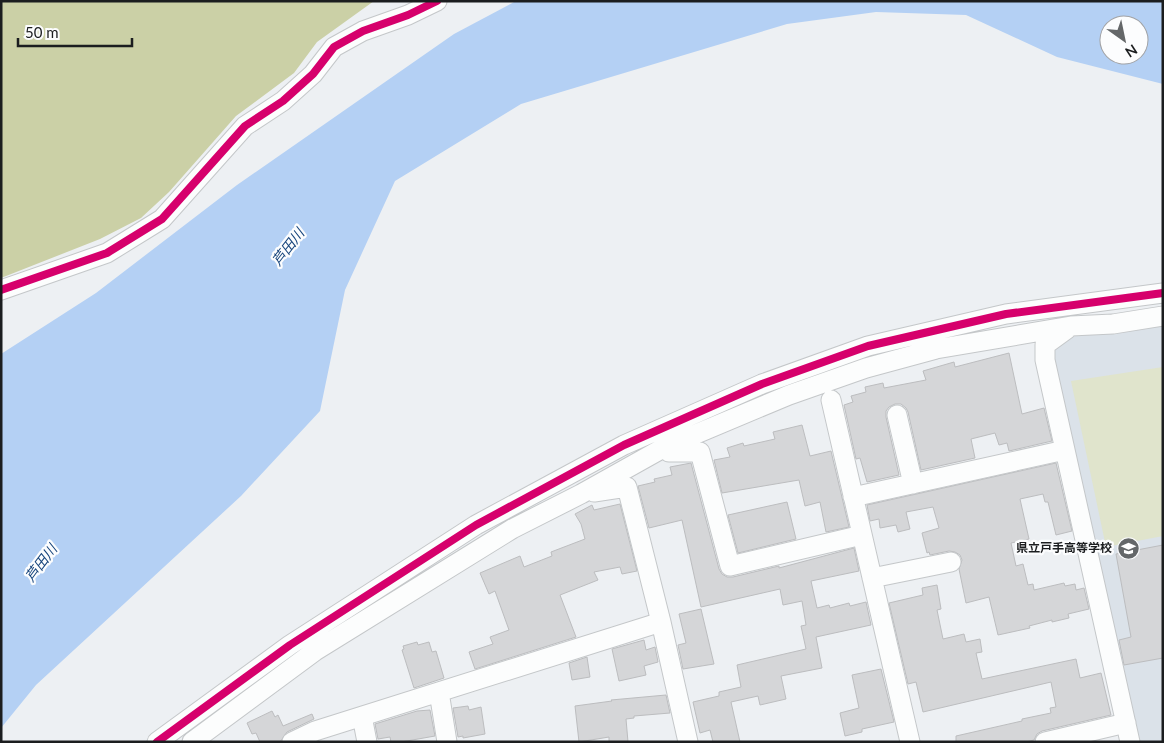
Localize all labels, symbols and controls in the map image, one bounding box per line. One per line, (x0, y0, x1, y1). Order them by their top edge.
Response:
scale bar (18, 15, 131, 47)
north arrow (1099, 15, 1149, 65)
text: 50 m (25, 23, 59, 41)
text: N (1122, 41, 1141, 61)
water label: 芦田川 (268, 223, 308, 268)
school or university icon: 県立戸手高等学校 (1116, 536, 1140, 560)
water label: 芦田川 (21, 539, 61, 585)
place label: 県立戸手高等学校 (1016, 540, 1112, 555)

